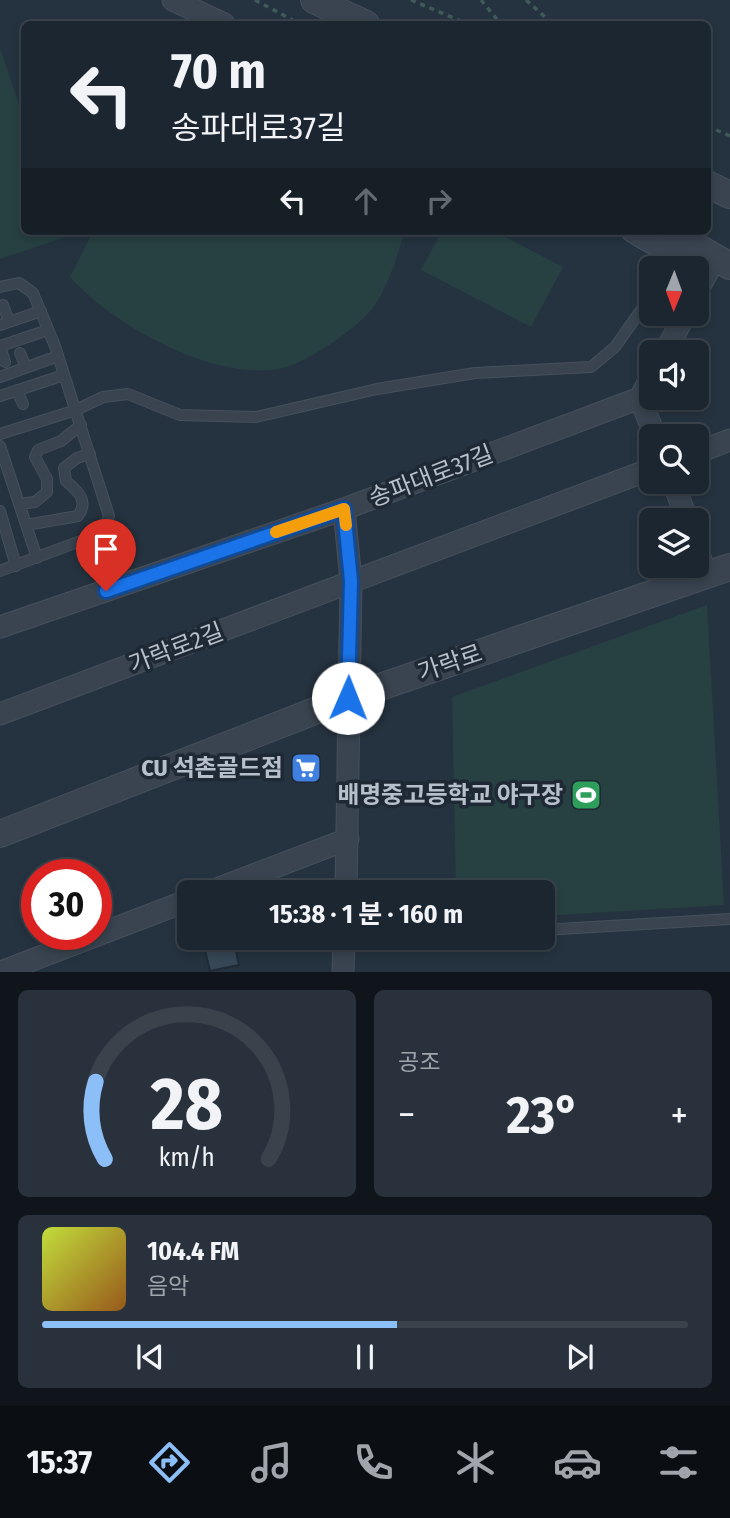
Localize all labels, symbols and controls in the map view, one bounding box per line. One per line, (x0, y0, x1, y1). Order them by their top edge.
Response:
text: 70 m (171, 42, 266, 101)
icon: left (56, 49, 147, 140)
text: 송파대로37길 (171, 109, 345, 147)
icon: left (274, 182, 312, 220)
icon: ahead (347, 182, 385, 220)
icon: right (420, 182, 458, 220)
north arrow (639, 256, 709, 326)
map controls (639, 256, 709, 578)
button: sound (639, 340, 709, 410)
button: search (639, 424, 709, 494)
street label: 송파대로37길 (365, 439, 497, 513)
button: layers (639, 508, 709, 578)
pin (76, 519, 136, 591)
icon: arrive (87, 530, 125, 568)
street label: 가락로2길 (125, 617, 227, 679)
street label: 가락로 (414, 639, 486, 687)
position arrow (311, 661, 385, 735)
supermarket icon: CU 석촌골드점 (289, 751, 323, 785)
place label: CU 석촌골드점 (141, 754, 283, 782)
sports icon: 배명중고등학교 야구장 (569, 778, 603, 812)
place label: 배명중고등학교 야구장 (337, 781, 563, 809)
speed limit sign: 30 (21, 859, 112, 950)
text: 15:38 · 1 분 · 160 m (269, 899, 463, 930)
text: 공조 (398, 1048, 440, 1076)
text: 28 (150, 1062, 223, 1149)
text: 23° (506, 1084, 579, 1147)
text: − (398, 1092, 415, 1138)
text: + (671, 1092, 688, 1138)
text: km/h (159, 1143, 215, 1173)
text: 104.4 FM (147, 1236, 239, 1267)
text: 음악 (147, 1272, 189, 1300)
icon: previous (131, 1338, 169, 1376)
icon: pause (346, 1338, 384, 1376)
icon: next (561, 1338, 599, 1376)
icon: directions (145, 1438, 194, 1487)
icon: music (247, 1438, 296, 1487)
icon: phone (349, 1438, 398, 1487)
icon: climate (451, 1438, 500, 1487)
icon: car (553, 1438, 602, 1487)
icon: filters (654, 1438, 703, 1487)
text: 15:37 (26, 1443, 92, 1481)

